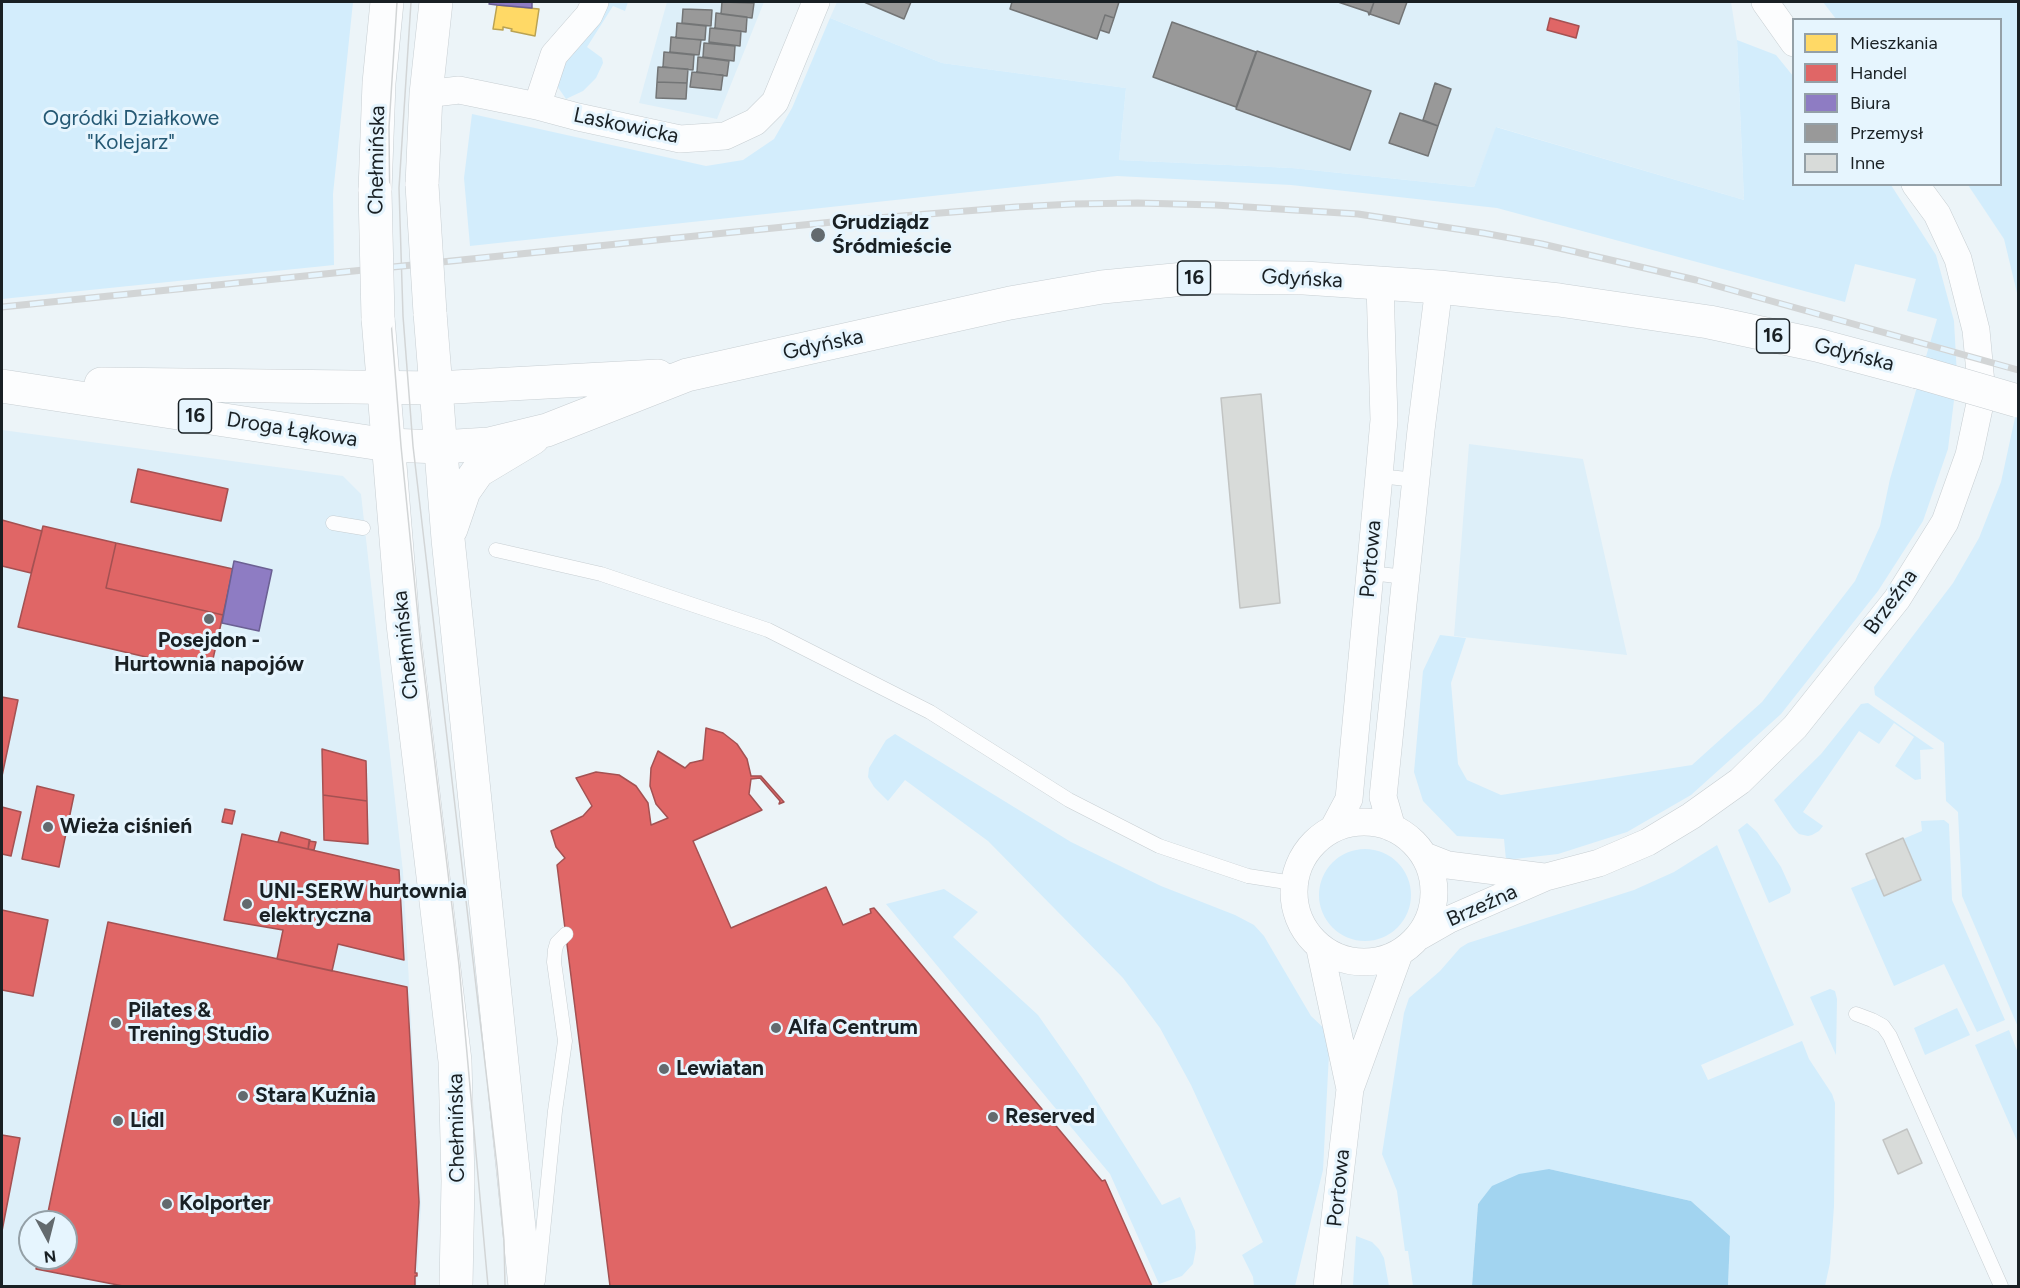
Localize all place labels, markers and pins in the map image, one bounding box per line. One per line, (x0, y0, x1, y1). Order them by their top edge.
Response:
place label: Grudziądz Śródmieście (832, 210, 952, 260)
marker: Grudziądz Śródmieście (809, 226, 827, 244)
marker: Posejdon - Hurtownia napojów (202, 612, 216, 626)
place label: Posejdon - Hurtownia napojów (114, 628, 304, 678)
place label: Wieża ciśnień (60, 814, 192, 840)
marker: Wieża ciśnień (41, 820, 55, 834)
place label: UNI-SERW hurtownia elektryczna (259, 879, 467, 929)
marker: UNI-SERW hurtownia elektryczna (240, 897, 254, 911)
place label: Pilates & Trening Studio (128, 998, 269, 1048)
place label: Alfa Centrum (788, 1015, 918, 1041)
marker: Pilates & Trening Studio (109, 1016, 123, 1030)
marker: Alfa Centrum (769, 1021, 783, 1035)
place label: Lewiatan (676, 1056, 764, 1082)
marker: Lewiatan (657, 1062, 671, 1076)
place label: Stara Kuźnia (255, 1083, 376, 1109)
marker: Stara Kuźnia (236, 1089, 250, 1103)
place label: Reserved (1005, 1104, 1095, 1130)
place label: Lidl (130, 1108, 164, 1134)
marker: Reserved (986, 1110, 1000, 1124)
marker: Lidl (111, 1114, 125, 1128)
place label: Kolporter (179, 1191, 270, 1217)
marker: Kolporter (160, 1197, 174, 1211)

